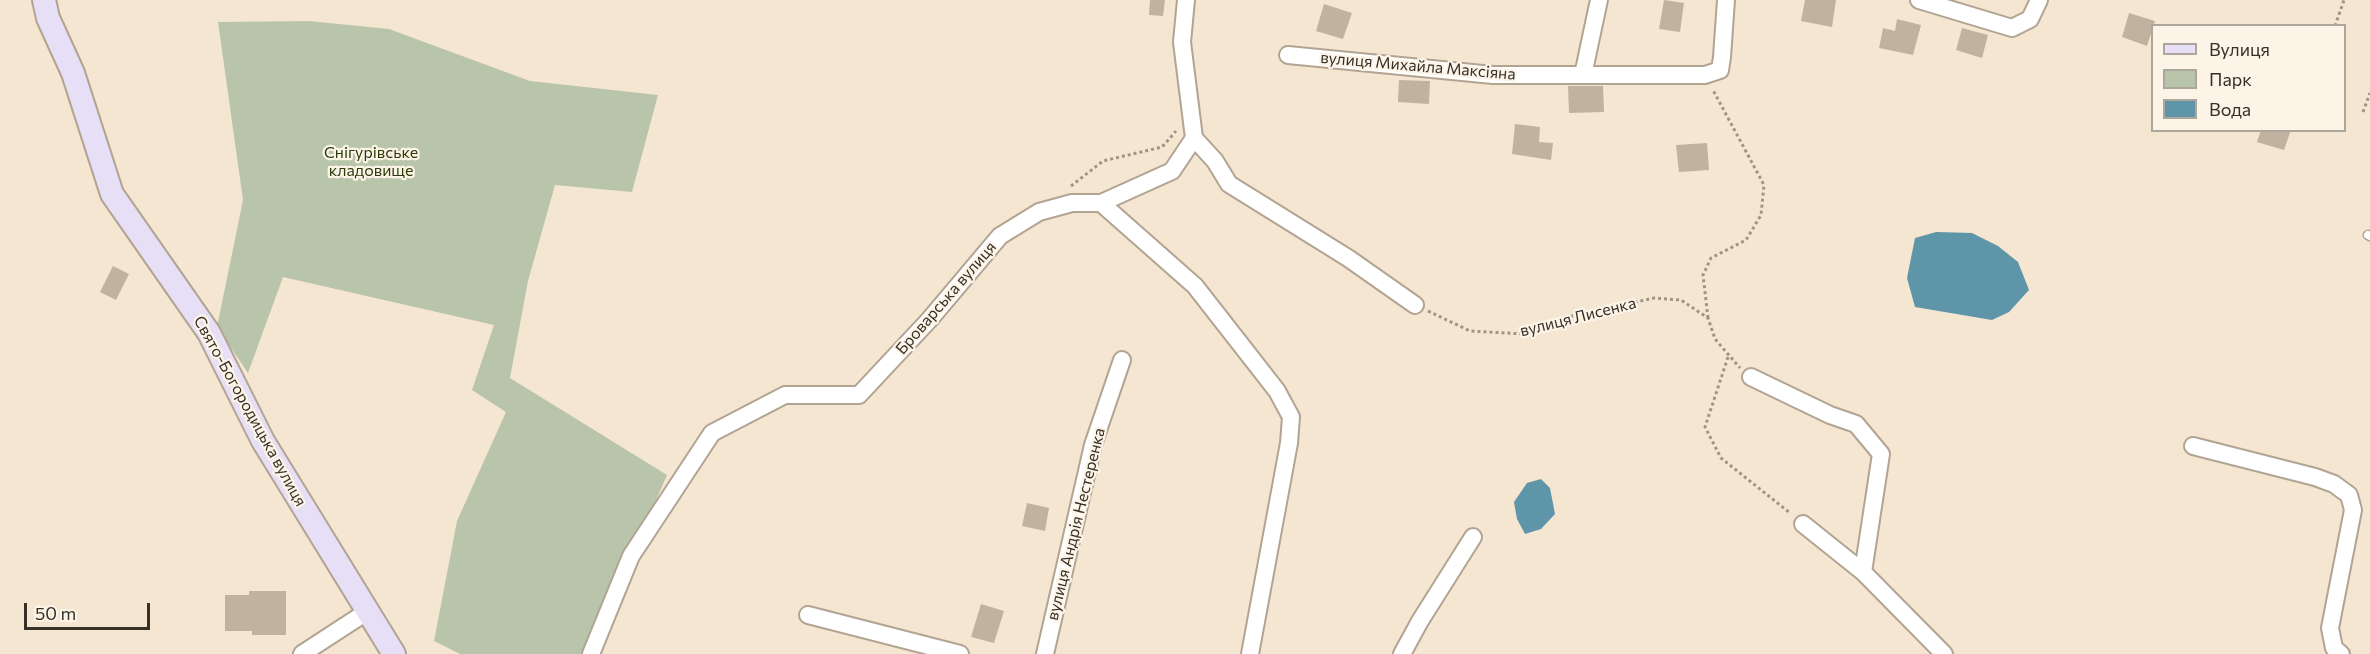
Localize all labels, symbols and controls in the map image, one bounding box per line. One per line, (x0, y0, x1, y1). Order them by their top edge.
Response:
legend (2151, 24, 2346, 132)
text: Вулиця (2209, 38, 2270, 60)
street label: вулиця Михайла Максіяна (1320, 48, 1516, 84)
text: Парк (2209, 68, 2252, 90)
text: Вода (2209, 98, 2251, 120)
park label: Снігурівське кладовище (324, 143, 418, 181)
street label: Броварська вулиця (892, 238, 1000, 358)
street label: вулиця Лисенка (1518, 293, 1638, 341)
street label: Свято-Богородицька вулиця (190, 312, 310, 510)
street label: вулиця Андрія Нестеренка (1043, 426, 1109, 622)
scale bar (27, 591, 153, 629)
text: 50 m (35, 602, 76, 624)

